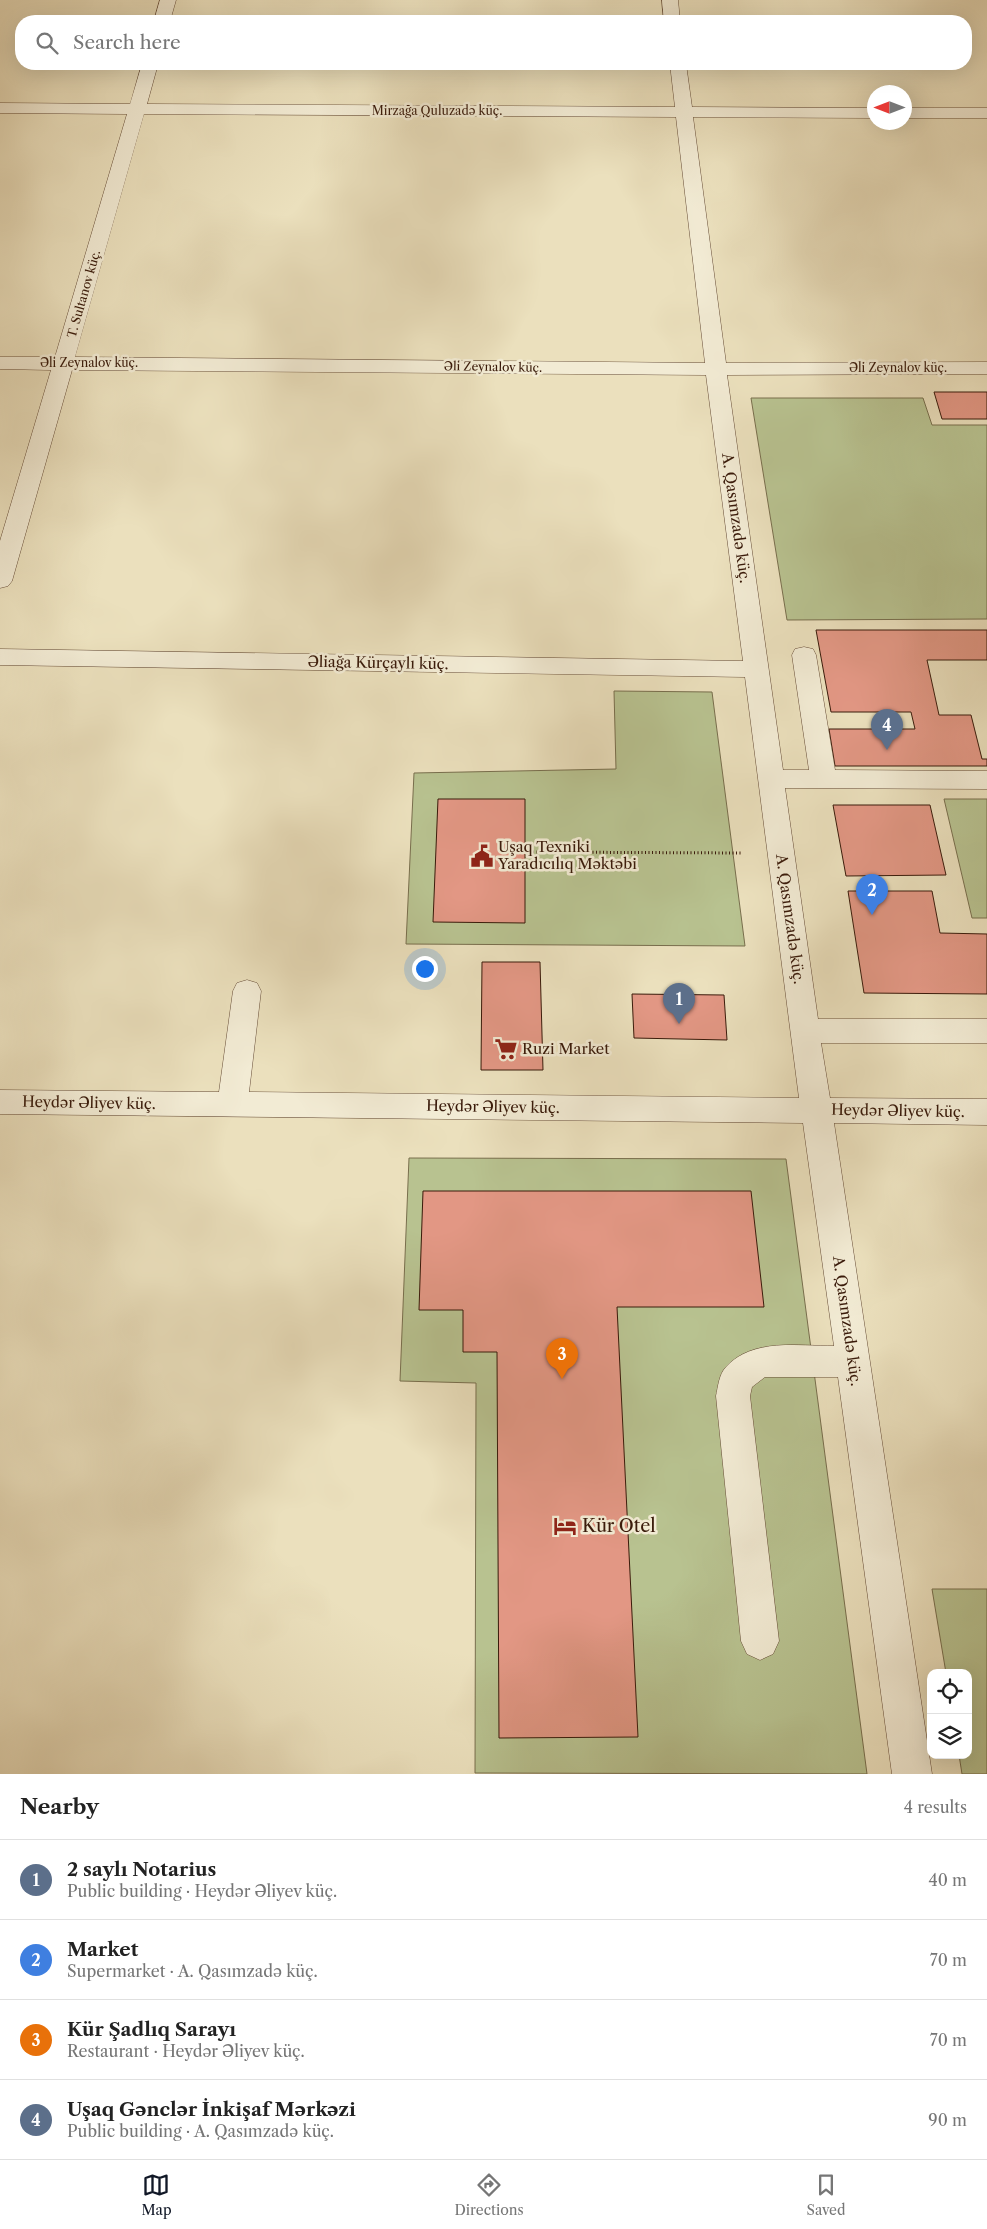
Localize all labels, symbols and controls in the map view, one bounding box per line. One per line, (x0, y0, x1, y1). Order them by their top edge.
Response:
search box (15, 15, 972, 70)
icon: search (33, 29, 61, 57)
text: Search here (73, 31, 181, 54)
north arrow (867, 85, 912, 130)
street label: Mirzağa Quluzadə küç. (372, 103, 502, 118)
street label: T. Sultanov küç. (64, 248, 103, 340)
street label: Əli Zeynalov küç. (40, 355, 138, 370)
street label: Əli Zeynalov küç. (444, 358, 542, 375)
street label: Əli Zeynalov küç. (849, 360, 947, 375)
street label: A. Qasımzadə küç. (718, 451, 755, 584)
street label: Əliağa Kürçaylı küç. (307, 652, 449, 673)
pin: 4 (871, 709, 903, 750)
place label: Uşaq Texniki Yaradıcılıq Məktəbi (497, 837, 637, 873)
public building icon: Uşaq Texniki Yaradıcılıq Məktəbi (469, 843, 495, 869)
street label: A. Qasımzadə küç. (772, 852, 809, 985)
pin: 2 (856, 874, 888, 915)
your location (412, 956, 438, 982)
pin: 1 (663, 983, 695, 1024)
supermarket icon: Ruzi Market (493, 1036, 519, 1062)
place label: Ruzi Market (522, 1039, 610, 1058)
street label: Heydər Əliyev küç. (22, 1092, 156, 1113)
street label: Heydər Əliyev küç. (426, 1096, 560, 1117)
street label: Heydər Əliyev küç. (831, 1100, 965, 1121)
street label: A. Qasımzadə küç. (829, 1254, 866, 1387)
pin: 3 (546, 1338, 578, 1379)
hotel icon: Kür Otel (552, 1513, 578, 1539)
place label: Kür Otel (582, 1515, 656, 1537)
map controls (927, 1669, 972, 1759)
button: locate (927, 1669, 972, 1714)
button: layers (927, 1714, 972, 1759)
text: Nearby (20, 1794, 99, 1819)
text: 4 results (904, 1797, 967, 1817)
text: 2 saylı Notarius (67, 1858, 216, 1881)
text: 1 (32, 1870, 40, 1890)
text: 40 m (928, 1870, 967, 1890)
text: Public building · Heydər Əliyev küç. (67, 1881, 337, 1901)
text: Market (67, 1938, 138, 1961)
text: 2 (31, 1950, 41, 1970)
text: 70 m (930, 1950, 967, 1970)
text: Supermarket · A. Qasımzadə küç. (67, 1961, 318, 1981)
text: Kür Şadlıq Sarayı (67, 2018, 236, 2041)
text: 3 (31, 2030, 41, 2050)
text: 70 m (930, 2030, 967, 2050)
text: Restaurant · Heydər Əliyev küç. (67, 2041, 305, 2061)
text: Uşaq Gənclər İnkişaf Mərkəzi (67, 2098, 356, 2121)
text: 4 (31, 2110, 41, 2130)
text: 90 m (928, 2110, 967, 2130)
text: Public building · A. Qasımzadə küç. (67, 2121, 334, 2141)
tab: Map (141, 2171, 172, 2219)
tab: Directions (454, 2171, 524, 2219)
tab: Saved (807, 2171, 845, 2219)

